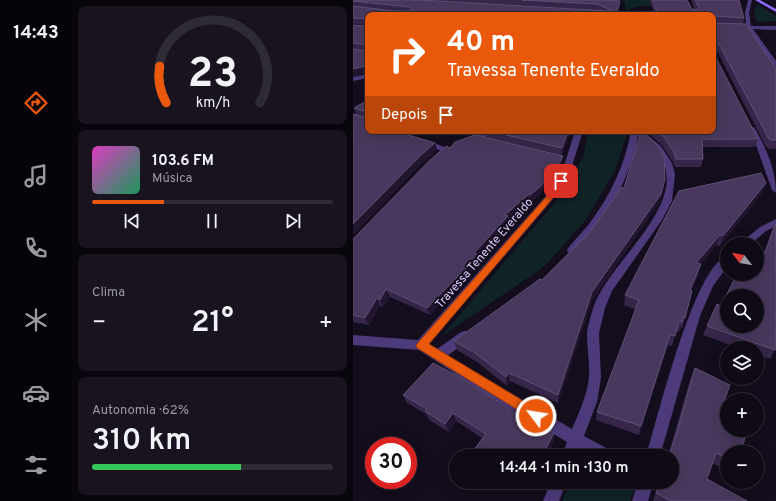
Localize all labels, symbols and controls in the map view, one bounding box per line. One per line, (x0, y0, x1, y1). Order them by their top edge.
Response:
text: 14:43 (13, 22, 59, 45)
text: 40 m (447, 25, 515, 61)
icon: right (381, 28, 433, 80)
text: 23 (187, 49, 238, 102)
text: Travessa Tenente Everaldo (447, 60, 660, 83)
icon: directions (22, 89, 50, 117)
text: km/h (195, 93, 230, 111)
icon: arrive (435, 104, 457, 126)
text: Depois (381, 106, 427, 125)
text: 103.6 FM (152, 152, 214, 171)
icon: music (22, 162, 50, 190)
pin (544, 164, 578, 198)
icon: arrive (550, 170, 572, 192)
text: Música (152, 171, 192, 187)
street label: Travessa Tenente Everaldo (432, 195, 537, 312)
icon: previous (121, 210, 143, 232)
icon: pause (201, 210, 223, 232)
icon: next (282, 210, 304, 232)
icon: phone (22, 234, 50, 262)
north arrow (720, 237, 764, 281)
map controls (720, 237, 764, 489)
text: Clima (92, 285, 125, 301)
button: search (720, 289, 764, 333)
text: 21° (191, 305, 234, 342)
icon: climate (22, 306, 50, 334)
text: − (92, 310, 106, 337)
text: + (319, 310, 333, 337)
button: layers (720, 341, 764, 385)
icon: car (22, 379, 50, 407)
button: + (720, 393, 764, 437)
position arrow (515, 395, 557, 437)
text: Autonomia · 62% (92, 403, 189, 419)
text: 310 km (92, 423, 191, 460)
speed limit sign: 30 (365, 437, 417, 489)
button: − (720, 445, 764, 489)
icon: filters (22, 451, 50, 479)
text: 14:44 · 1 min · 130 m (499, 459, 629, 478)

